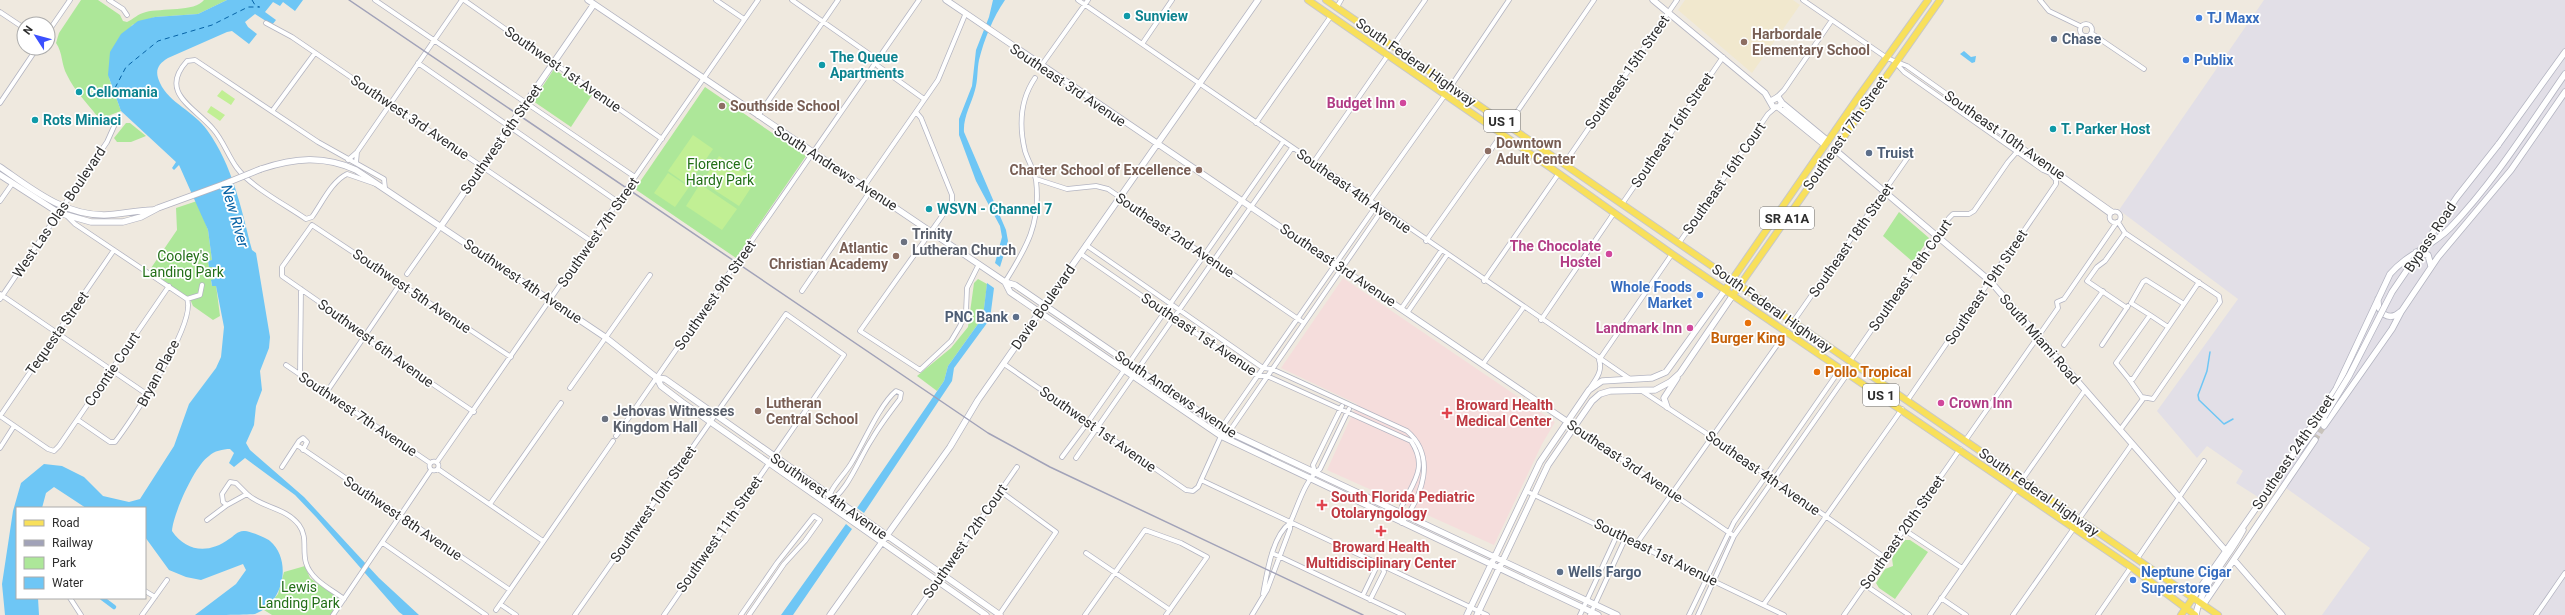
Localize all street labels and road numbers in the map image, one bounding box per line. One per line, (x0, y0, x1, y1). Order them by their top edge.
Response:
street label: Southeast 15th Street (1582, 12, 1673, 132)
street label: South Federal Highway (1353, 15, 1479, 110)
street label: Southwest 1st Avenue (502, 23, 624, 115)
street label: Southeast 3rd Avenue (1007, 40, 1129, 130)
street label: Southeast 16th Street (1628, 69, 1717, 190)
street label: Southwest 3rd Avenue (348, 71, 472, 163)
street label: Southeast 17th Street (1800, 73, 1891, 193)
street label: Southwest 6th Street (457, 81, 545, 197)
street label: Southeast 10th Avenue (1941, 87, 2069, 183)
road number: US 1 (1484, 110, 1520, 132)
street label: Southeast 16th Court (1679, 119, 1769, 237)
street label: South Andrews Avenue (771, 122, 901, 214)
street label: West Las Olas Boulevard (9, 144, 109, 280)
street label: Southeast 4th Avenue (1294, 145, 1414, 237)
street label: Southwest 7th Street (554, 174, 642, 290)
street label: Southeast 18th Street (1806, 180, 1897, 300)
street label: Southeast 2nd Avenue (1113, 189, 1237, 281)
street label: Bypass Road (2401, 199, 2459, 275)
road number: SR A1A (1760, 207, 1814, 229)
street label: Southeast 18th Court (1865, 216, 1955, 334)
street label: Southeast 3rd Avenue (1277, 220, 1399, 310)
street label: Southeast 19th Street (1942, 226, 2031, 347)
street label: Southwest 4th Avenue (461, 236, 585, 326)
street label: Southwest 9th Street (671, 237, 759, 353)
street label: Southwest 5th Avenue (350, 246, 474, 336)
street label: South Federal Highway (1709, 261, 1835, 356)
street label: Davie Boulevard (1008, 262, 1078, 352)
street label: Tequesta Street (22, 288, 92, 378)
street label: Southeast 1st Avenue (1138, 289, 1260, 379)
street label: South Miami Road (1996, 291, 2084, 387)
street label: Southwest 6th Avenue (315, 296, 437, 390)
street label: Coontie Court (81, 328, 143, 409)
street label: Bryan Place (134, 337, 182, 409)
street label: South Andrews Avenue (1112, 347, 1240, 441)
street label: Southwest 7th Avenue (296, 369, 420, 459)
street label: Southwest 1st Avenue (1037, 383, 1159, 475)
road number: US 1 (1863, 384, 1899, 406)
street label: Southeast 24th Street (2249, 391, 2338, 512)
street label: Southeast 3rd Avenue (1564, 416, 1686, 506)
street label: Southeast 4th Avenue (1703, 427, 1823, 519)
street label: Southwest 10th Street (607, 443, 699, 565)
street label: South Federal Highway (1976, 445, 2102, 540)
street label: Southwest 4th Avenue (767, 450, 891, 542)
street label: Southeast 20th Street (1857, 472, 1948, 592)
street label: Southwest 8th Avenue (341, 473, 465, 563)
street label: Southwest 11th Street (673, 473, 765, 595)
street label: Southwest 12th Court (920, 481, 1011, 601)
street label: Southeast 1st Avenue (1592, 515, 1720, 589)

